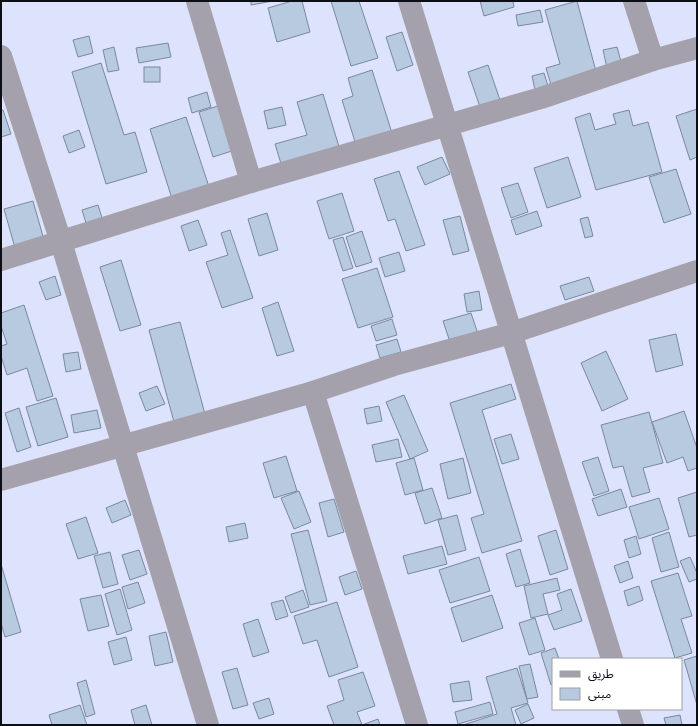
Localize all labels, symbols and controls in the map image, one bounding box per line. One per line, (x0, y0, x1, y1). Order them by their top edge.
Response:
legend (552, 658, 682, 710)
text: طريق (588, 666, 614, 682)
text: مبنى (588, 686, 611, 701)

